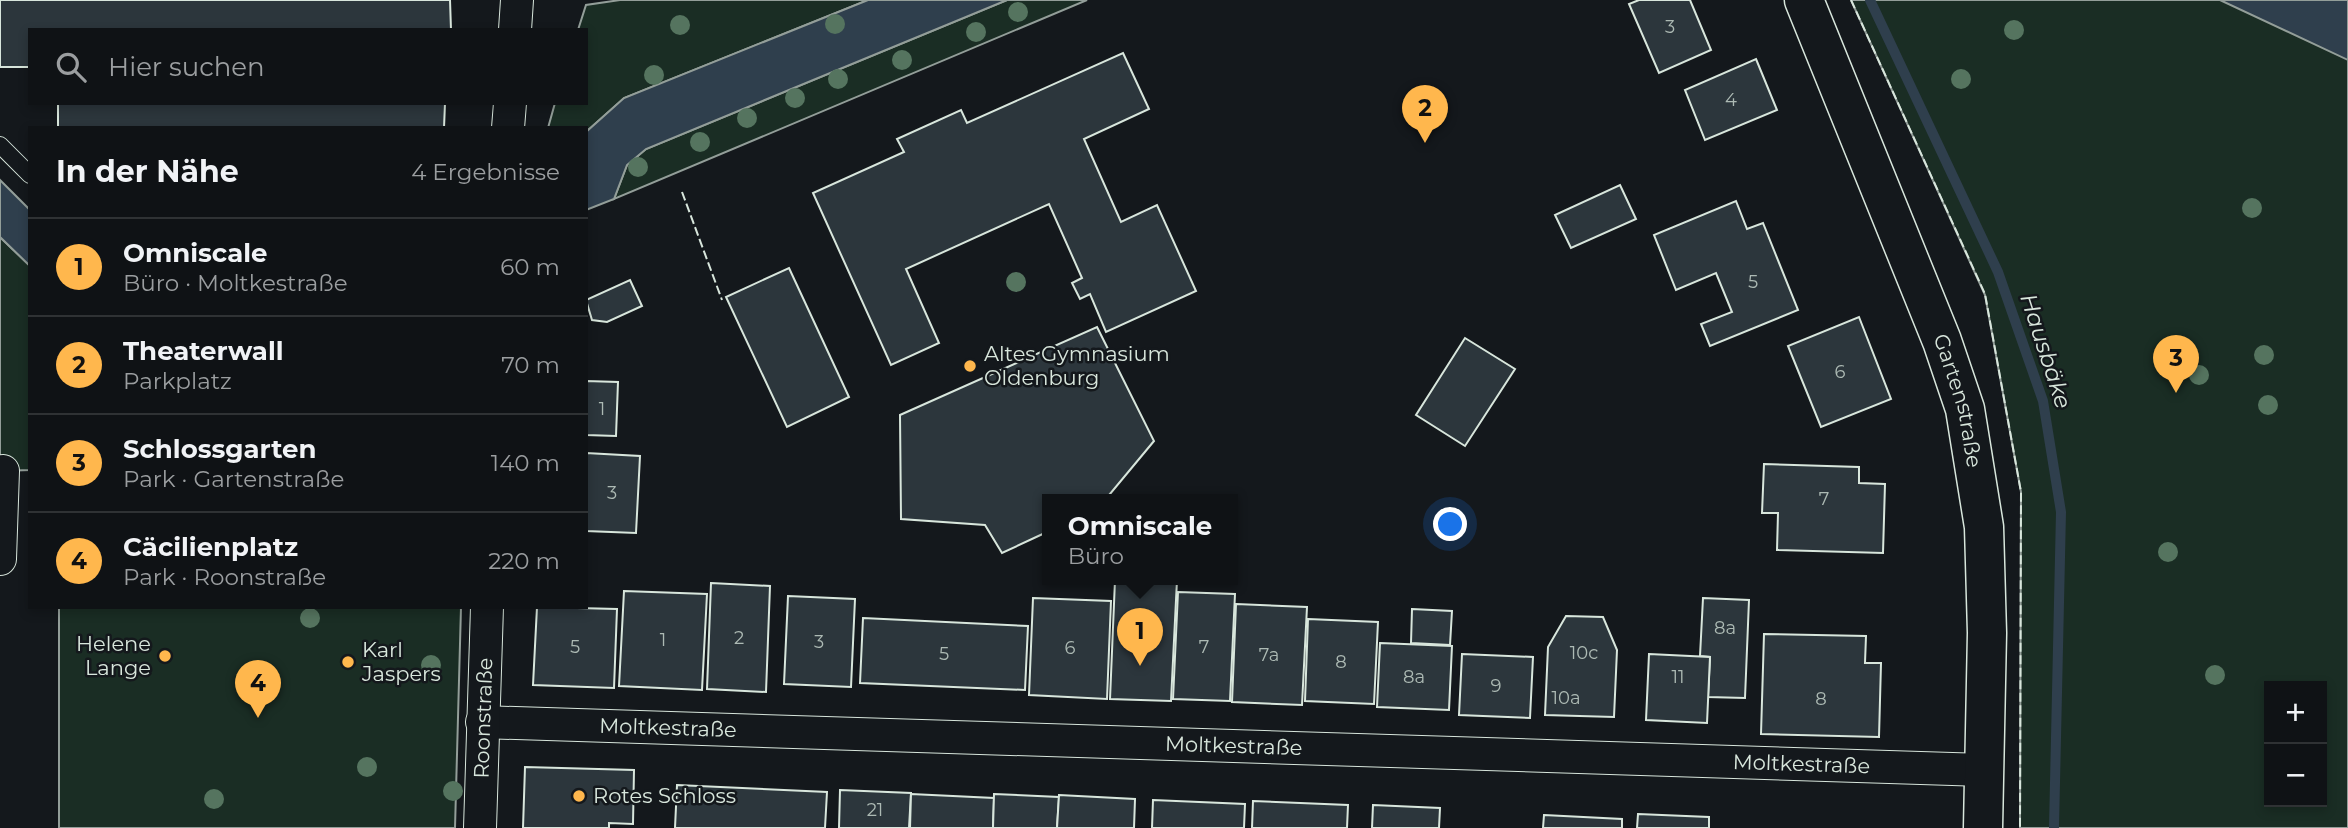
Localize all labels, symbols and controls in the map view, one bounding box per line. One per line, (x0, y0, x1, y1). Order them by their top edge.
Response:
house number: 3 (1665, 16, 1675, 38)
search box (28, 28, 588, 105)
icon: search (52, 48, 90, 86)
text: Hier suchen (108, 51, 265, 83)
pin: 2 (1402, 85, 1448, 143)
house number: 4 (1725, 89, 1737, 111)
text: In der Nähe (56, 153, 239, 190)
text: 4 Ergebnisse (411, 158, 560, 186)
text: Omniscale (123, 237, 267, 269)
text: 1 (74, 253, 84, 281)
text: 60 m (500, 253, 560, 281)
text: Büro · Moltkestraße (123, 269, 348, 297)
house number: 5 (1748, 271, 1758, 293)
water label: Hausbäke (2014, 290, 2078, 412)
street label: Gartenstraße (1928, 330, 1987, 469)
text: Theaterwall (123, 335, 284, 367)
pin: 3 (2153, 335, 2199, 393)
place label: Altes Gymnasium Oldenburg (984, 341, 1170, 390)
text: 2 (72, 351, 86, 379)
text: 70 m (501, 351, 560, 379)
marker: Altes Gymnasium Oldenburg (962, 358, 978, 374)
house number: 6 (1835, 361, 1846, 383)
text: Parkplatz (123, 367, 232, 395)
house number: 1 (599, 398, 605, 420)
text: Schlossgarten (123, 433, 316, 465)
text: 3 (72, 449, 86, 477)
text: 140 m (491, 449, 560, 477)
text: Park · Gartenstraße (123, 465, 344, 493)
house number: 3 (607, 482, 617, 504)
house number: 7 (1819, 488, 1829, 510)
popup (1042, 494, 1238, 585)
your location (1433, 507, 1467, 541)
text: Omniscale (1068, 510, 1212, 542)
text: Cäcilienplatz (123, 531, 298, 563)
text: Büro (1068, 542, 1124, 570)
text: 4 (71, 547, 87, 575)
text: 220 m (488, 547, 560, 575)
text: Park · Roonstraße (123, 563, 326, 591)
pin: 1 (1117, 608, 1163, 666)
house number: 8a (1714, 617, 1736, 639)
house number: 2 (734, 627, 744, 649)
house number: 1 (660, 629, 666, 651)
place label: Helene Lange (76, 631, 151, 680)
house number: 3 (814, 631, 824, 653)
house number: 5 (570, 636, 580, 658)
house number: 7 (1199, 636, 1209, 658)
place label: Karl Jaspers (361, 637, 441, 686)
house number: 6 (1065, 637, 1076, 659)
house number: 10c (1570, 642, 1598, 664)
house number: 5 (939, 643, 949, 665)
house number: 7a (1259, 644, 1279, 666)
marker: Helene Lange (157, 648, 173, 664)
house number: 8 (1335, 651, 1347, 673)
marker: Karl Jaspers (340, 654, 356, 670)
street label: Roonstraße (469, 657, 497, 779)
pin: 4 (235, 660, 281, 718)
house number: 8a (1403, 666, 1425, 688)
house number: 11 (1672, 666, 1685, 688)
house number: 9 (1491, 675, 1502, 697)
map controls (2264, 681, 2327, 807)
button: + (2264, 681, 2327, 744)
house number: 10a (1551, 687, 1581, 709)
house number: 8 (1815, 688, 1827, 710)
street label: Moltkestraße (599, 713, 737, 742)
street label: Moltkestraße (1165, 731, 1303, 760)
button: − (2264, 744, 2327, 807)
street label: Moltkestraße (1732, 749, 1870, 778)
place label: Rotes Schloss (593, 783, 736, 808)
marker: Rotes Schloss (571, 788, 587, 804)
house number: 21 (867, 799, 883, 821)

